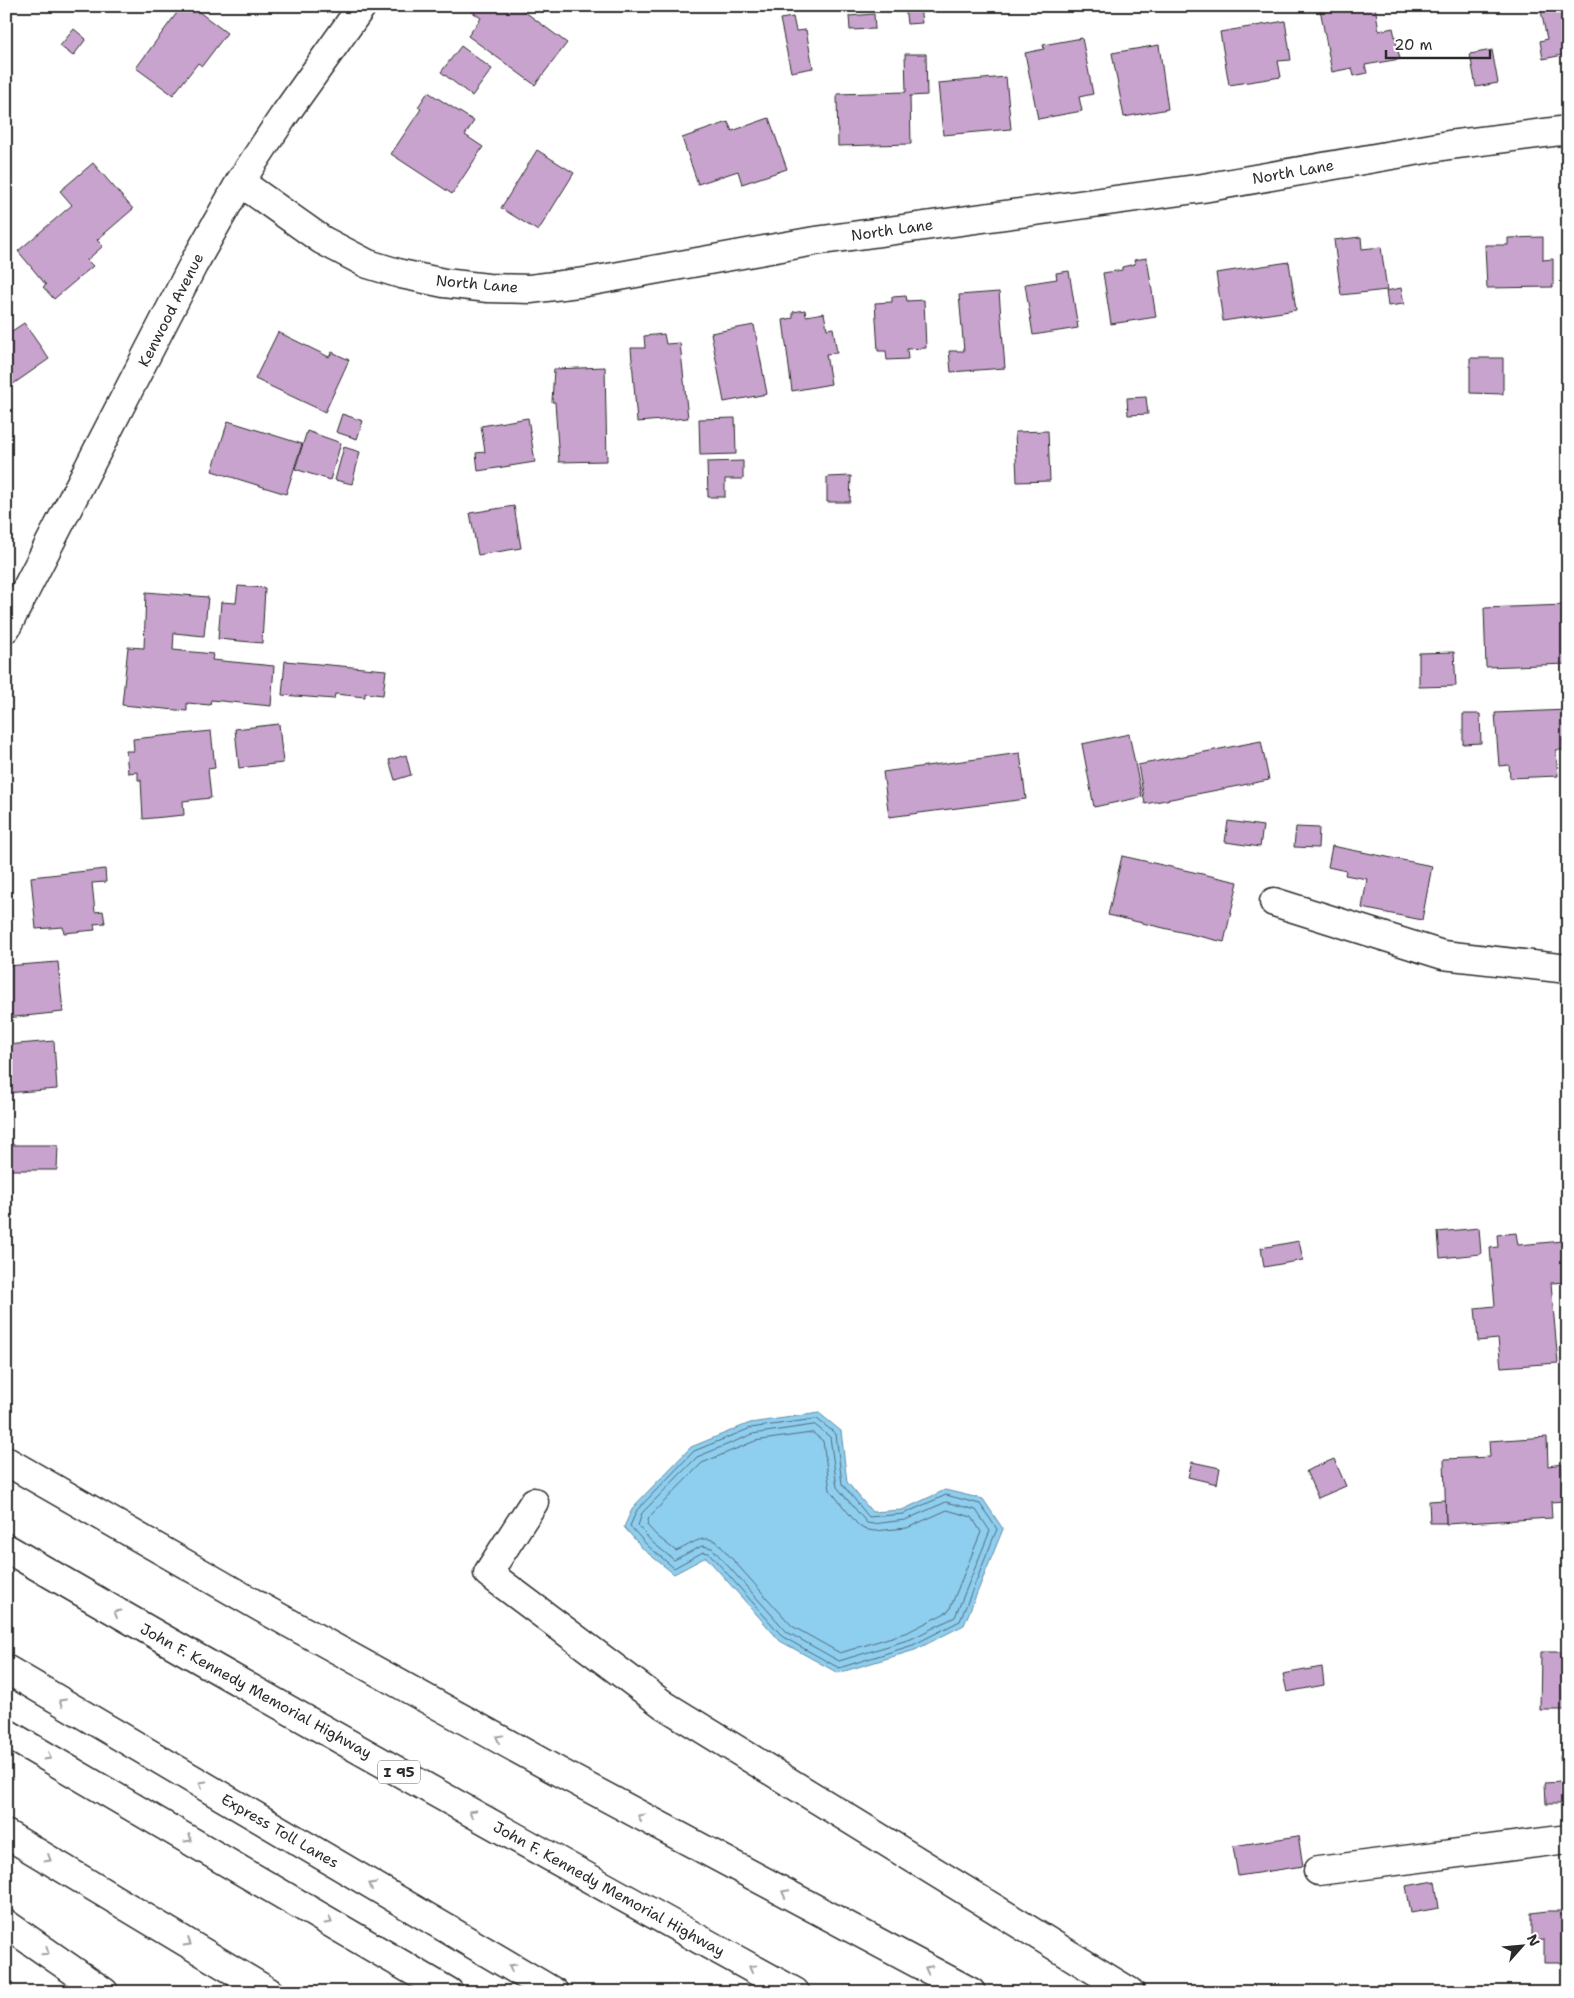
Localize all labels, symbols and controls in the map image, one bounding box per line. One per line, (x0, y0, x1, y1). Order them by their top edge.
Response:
scale bar (1386, 28, 1490, 60)
text: 20 m (1394, 35, 1433, 55)
street label: North Lane (1251, 155, 1335, 189)
street label: North Lane (850, 214, 934, 246)
street label: Kenwood Avenue (134, 250, 208, 370)
street label: North Lane (435, 270, 519, 298)
one-way arrow (114, 1609, 123, 1619)
street label: John F. Kennedy Memorial Highway (137, 1619, 375, 1763)
one-way arrow (58, 1698, 67, 1708)
one-way arrow (495, 1735, 504, 1745)
one-way arrow (43, 1751, 52, 1761)
road number: I 95 (378, 1760, 420, 1784)
one-way arrow (198, 1781, 207, 1791)
street label: Express Toll Lanes (218, 1789, 342, 1873)
one-way arrow (468, 1810, 477, 1820)
one-way arrow (638, 1813, 647, 1823)
street label: John F. Kennedy Memorial Highway (490, 1817, 728, 1961)
one-way arrow (183, 1833, 192, 1843)
one-way arrow (43, 1853, 52, 1863)
one-way arrow (369, 1881, 378, 1891)
one-way arrow (781, 1889, 790, 1899)
one-way arrow (323, 1915, 332, 1925)
north arrow (1496, 1920, 1546, 1970)
text: N (1523, 1931, 1544, 1949)
one-way arrow (182, 1936, 191, 1946)
one-way arrow (40, 1946, 50, 1955)
one-way arrow (509, 1964, 518, 1974)
one-way arrow (748, 1964, 757, 1974)
one-way arrow (925, 1965, 934, 1975)

